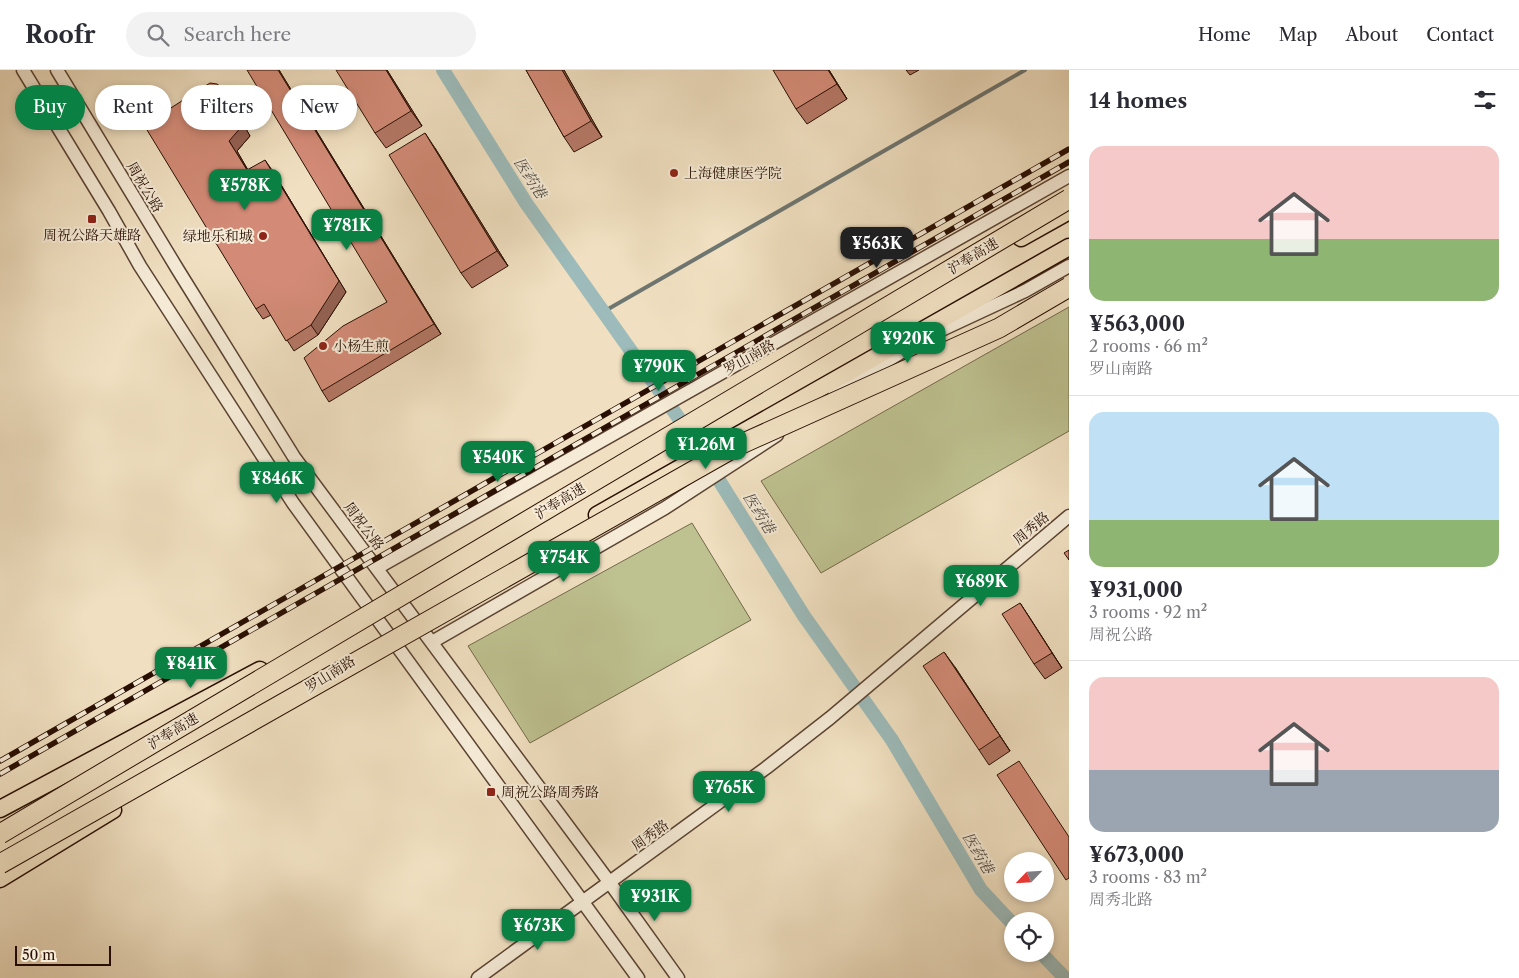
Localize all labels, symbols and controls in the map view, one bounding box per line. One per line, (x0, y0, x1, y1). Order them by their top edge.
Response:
search box (126, 12, 476, 57)
text: Roofr (25, 20, 96, 49)
icon: search (144, 21, 172, 49)
text: Search here (184, 23, 291, 46)
text: Home (1198, 24, 1251, 46)
text: Map (1279, 24, 1317, 46)
text: About (1345, 24, 1398, 46)
text: Contact (1426, 24, 1494, 46)
chip: Buy (15, 85, 85, 130)
chip: Rent (95, 85, 171, 130)
chip: Filters (181, 85, 272, 130)
chip: New (282, 85, 357, 130)
icon: filters (1471, 86, 1499, 114)
text: 14 homes (1089, 88, 1187, 113)
water label: 医药港 (510, 154, 552, 203)
street label: 周祝公路 (123, 158, 167, 216)
place label: 上海健康医学院 (684, 164, 782, 182)
marker: 上海健康医学院 (668, 167, 680, 179)
pin: ¥578K (210, 168, 280, 211)
text: ¥578K (220, 175, 270, 195)
icon: home (1249, 179, 1339, 269)
pin: ¥781K (312, 208, 382, 251)
marker: 周祝公路天雄路 (86, 213, 98, 225)
text: ¥781K (322, 215, 372, 235)
place label: 周祝公路天雄路 (43, 226, 141, 244)
pin: ¥563K (842, 226, 912, 269)
place label: 绿地乐和城 (183, 227, 253, 245)
marker: 绿地乐和城 (257, 230, 269, 242)
text: ¥563K (851, 233, 903, 253)
street label: 沪奉高速 (944, 234, 1002, 278)
text: ¥563,000 (1089, 311, 1185, 336)
pin: ¥920K (873, 322, 943, 364)
text: ¥920K (882, 328, 934, 348)
street label: 罗山南路 (720, 336, 778, 378)
text: 2 rooms · 66 m² (1089, 336, 1208, 356)
place label: 小杨生煎 (333, 337, 389, 355)
marker: 小杨生煎 (317, 340, 329, 352)
pin: ¥790K (624, 350, 694, 392)
text: ¥790K (633, 356, 685, 376)
text: 罗山南路 (1089, 358, 1153, 378)
pin: ¥1.26M (665, 428, 747, 470)
text: ¥1.26M (677, 434, 735, 454)
pin: ¥540K (463, 440, 533, 483)
icon: home (1249, 444, 1339, 534)
text: ¥540K (472, 447, 524, 467)
pin: ¥846K (242, 462, 312, 504)
text: ¥846K (251, 468, 303, 488)
street label: 沪奉高速 (531, 479, 589, 523)
water label: 医药港 (739, 489, 780, 539)
street label: 周祝公路 (340, 498, 388, 554)
street label: 周秀路 (1009, 508, 1053, 548)
pin: ¥754K (529, 540, 599, 583)
text: ¥754K (539, 547, 589, 567)
pin: ¥689K (946, 564, 1016, 607)
text: ¥689K (955, 571, 1007, 591)
text: ¥931,000 (1089, 577, 1183, 602)
text: 3 rooms · 92 m² (1089, 602, 1207, 622)
text: 周祝公路 (1089, 624, 1153, 644)
pin: ¥841K (156, 646, 226, 689)
street label: 罗山南路 (301, 652, 359, 696)
text: ¥841K (166, 653, 216, 673)
street label: 沪奉高速 (144, 709, 202, 753)
icon: home (1249, 709, 1339, 799)
pin: ¥765K (694, 770, 764, 813)
text: ¥765K (704, 777, 754, 797)
place label: 周祝公路周秀路 (501, 783, 599, 801)
marker: 周祝公路周秀路 (485, 786, 497, 798)
street label: 周秀路 (628, 815, 672, 855)
water label: 医药港 (959, 829, 999, 879)
text: ¥673,000 (1089, 842, 1184, 867)
north arrow (1004, 852, 1054, 902)
map controls (1004, 852, 1054, 962)
text: 3 rooms · 83 m² (1089, 867, 1207, 887)
pin: ¥931K (620, 880, 690, 922)
text: ¥931K (630, 886, 680, 906)
text: 周秀北路 (1089, 889, 1153, 909)
pin: ¥673K (503, 908, 573, 951)
button: locate (1004, 912, 1054, 962)
text: ¥673K (513, 915, 563, 935)
scale bar (15, 943, 111, 966)
text: 50 m (22, 946, 55, 964)

